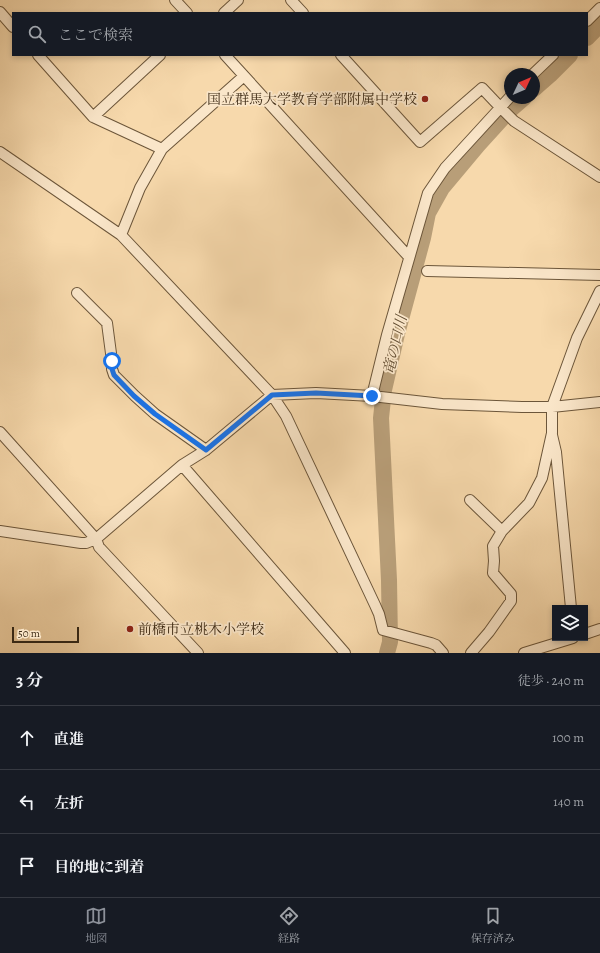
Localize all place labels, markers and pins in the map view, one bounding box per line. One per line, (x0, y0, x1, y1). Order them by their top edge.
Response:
place label: 国立群馬大学教育学部附属中学校 (207, 90, 417, 109)
marker: 国立群馬大学教育学部附属中学校 (420, 94, 430, 104)
place label: 前橋市立桃木小学校 (138, 620, 264, 639)
marker: 前橋市立桃木小学校 (125, 624, 135, 634)

